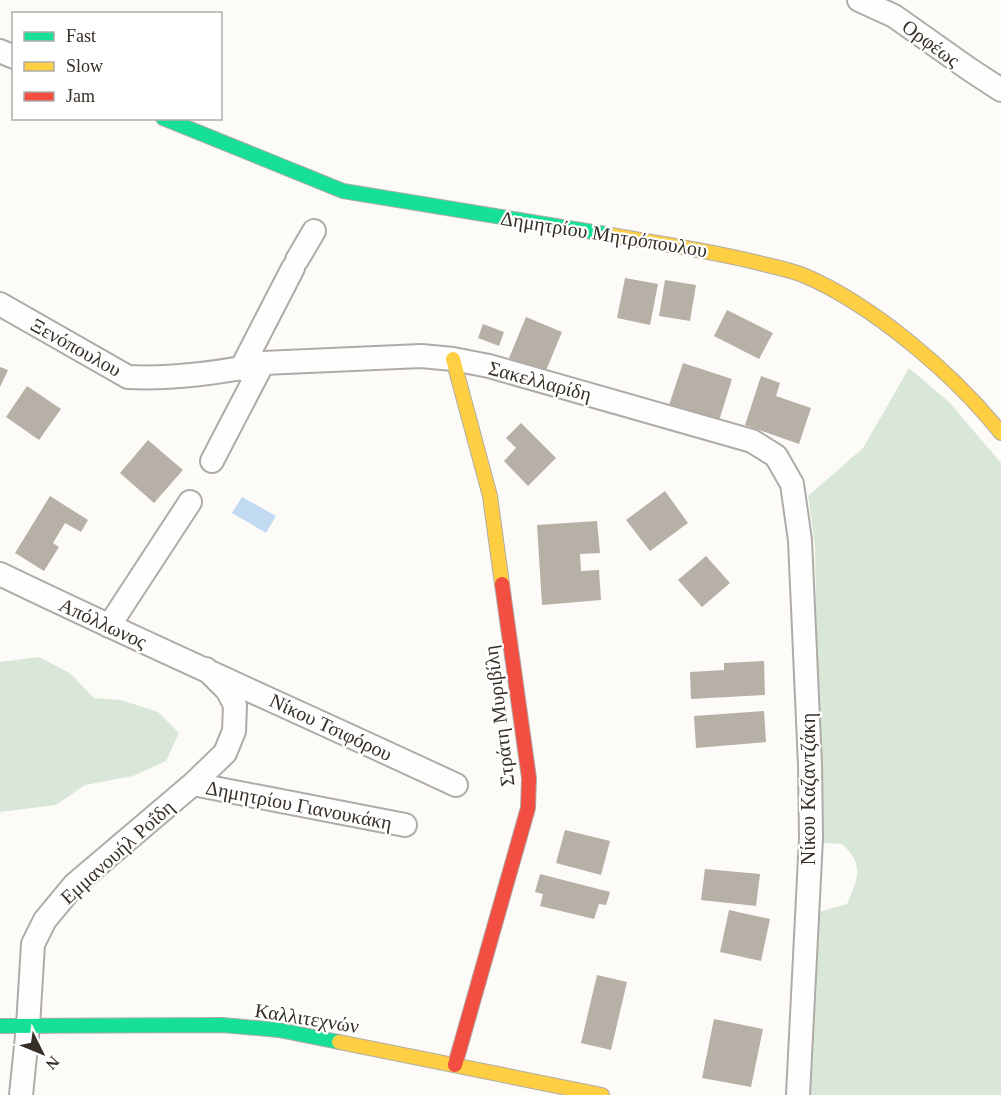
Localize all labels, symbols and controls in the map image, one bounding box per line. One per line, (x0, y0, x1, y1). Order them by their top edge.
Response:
legend (12, 12, 222, 120)
street label: Ορφέως (897, 15, 964, 72)
text: Fast (66, 26, 96, 46)
text: Slow (66, 56, 103, 76)
text: Jam (66, 86, 95, 106)
street label: Δημητρίου Μητρόπουλου (499, 207, 709, 262)
street label: Ξενόπουλου (27, 313, 125, 381)
street label: Σακελλαρίδη (486, 357, 594, 406)
street label: Απόλλωνος (56, 593, 150, 653)
street label: Στράτη Μυριβίλη (479, 644, 520, 788)
street label: Νίκου Τσιφόρου (266, 689, 396, 766)
street label: Νίκου Καζαντζάκη (797, 713, 820, 865)
street label: Δημητρίου Γιανουκάκη (204, 776, 394, 835)
street label: Εμμανουήλ Ροΐδη (56, 795, 179, 909)
street label: Καλλιτεχνών (253, 999, 361, 1038)
north arrow (12, 1023, 72, 1083)
text: N (42, 1053, 63, 1073)

